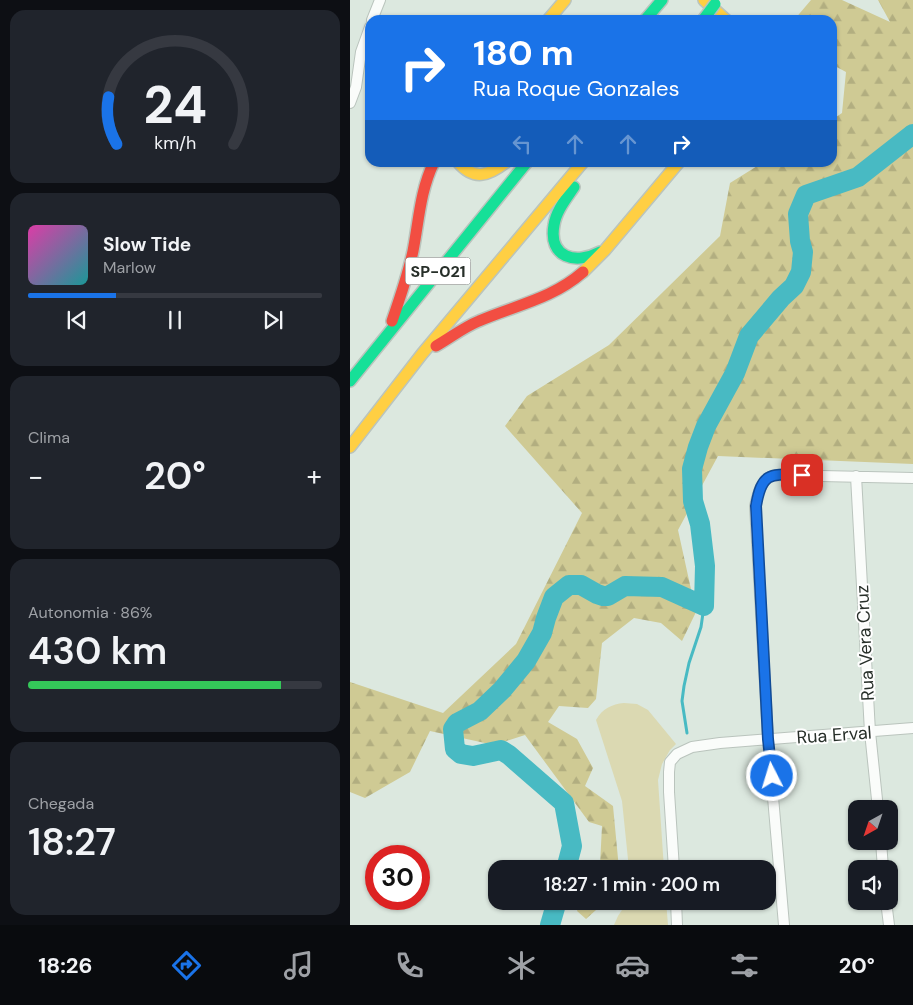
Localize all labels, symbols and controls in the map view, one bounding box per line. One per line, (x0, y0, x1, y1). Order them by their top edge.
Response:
text: 180 m (473, 30, 574, 76)
icon: right (390, 35, 455, 100)
text: 24 (143, 71, 207, 139)
text: Rua Roque Gonzales (473, 74, 680, 103)
icon: left (508, 130, 536, 158)
icon: ahead (561, 130, 589, 158)
icon: ahead (614, 130, 642, 158)
icon: right (667, 130, 695, 158)
text: km/h (154, 131, 196, 155)
text: Slow Tide (103, 232, 191, 257)
text: Marlow (103, 257, 156, 278)
road number: SP-021 (406, 258, 470, 284)
icon: previous (63, 306, 91, 334)
icon: pause (161, 306, 189, 334)
icon: next (259, 306, 287, 334)
text: Clima (28, 427, 70, 448)
text: 20° (144, 451, 206, 501)
pin (781, 454, 823, 496)
text: − (28, 458, 43, 495)
text: + (307, 458, 322, 495)
icon: arrive (788, 461, 816, 489)
street label: Rua Vera Cruz (850, 584, 880, 702)
text: Autonomia · 86% (28, 602, 152, 623)
text: 430 km (28, 626, 167, 676)
street label: Rua Erval (796, 720, 872, 750)
position arrow (745, 749, 797, 801)
text: Chegada (28, 793, 94, 814)
north arrow (848, 800, 898, 850)
map controls (848, 800, 898, 910)
text: 18:27 (28, 817, 116, 867)
speed limit sign: 30 (365, 845, 430, 910)
button: sound (848, 860, 898, 910)
text: 18:27 · 1 min · 200 m (544, 872, 720, 897)
icon: directions (169, 948, 204, 983)
icon: music (281, 948, 316, 983)
icon: phone (392, 948, 427, 983)
icon: climate (504, 948, 539, 983)
icon: car (615, 948, 650, 983)
icon: filters (727, 948, 762, 983)
text: 18:26 (38, 951, 92, 980)
text: 20° (839, 951, 875, 980)

